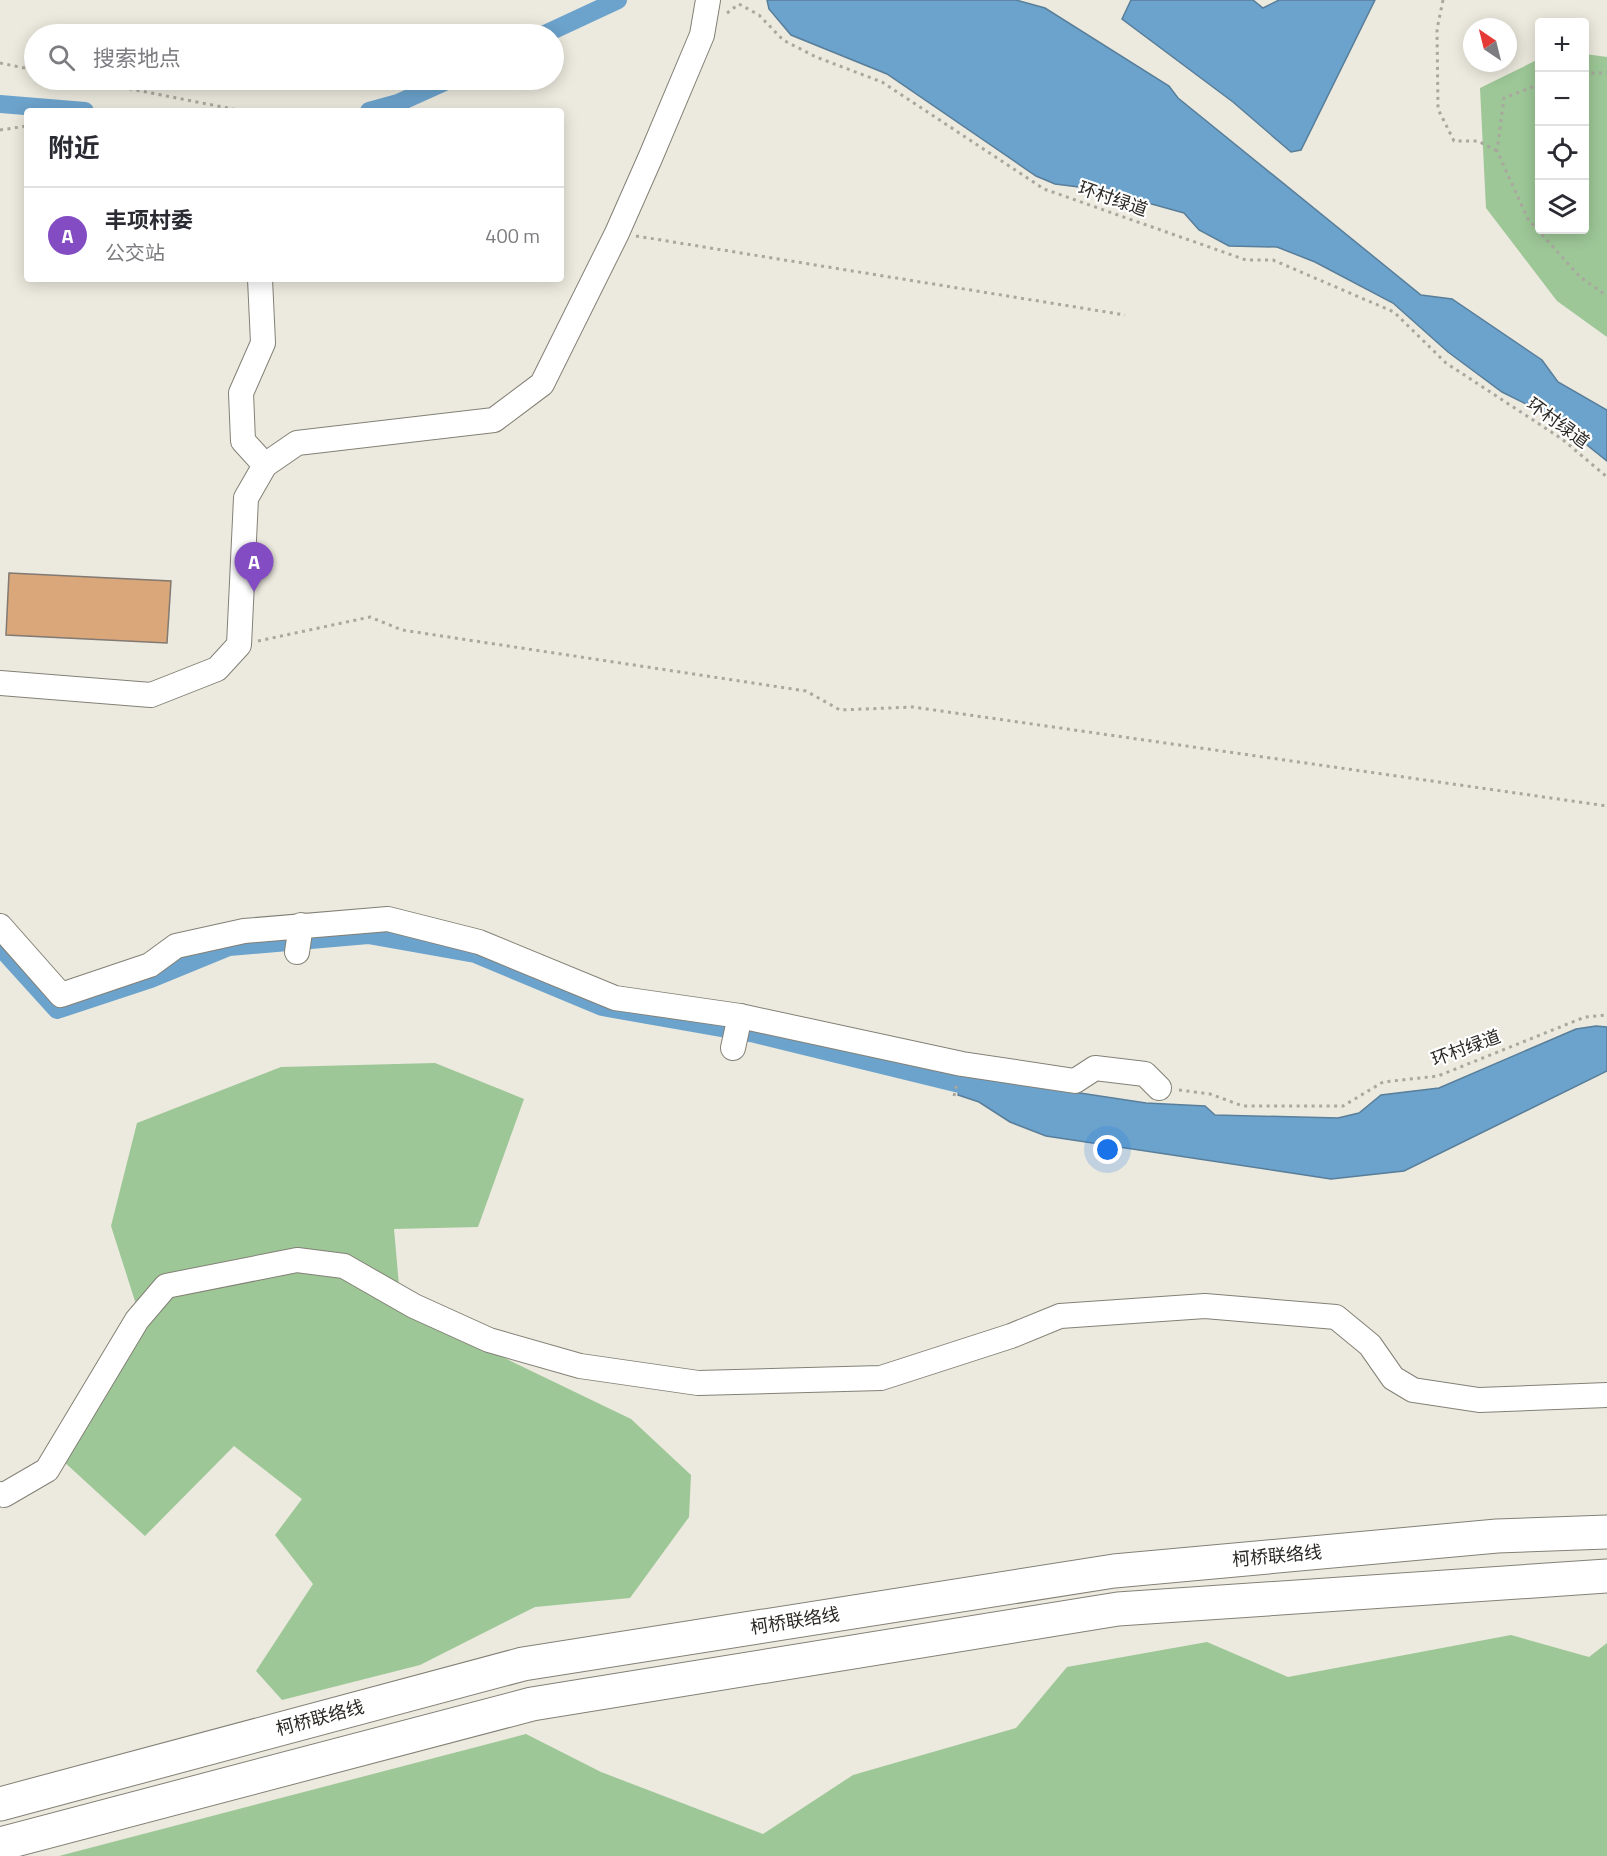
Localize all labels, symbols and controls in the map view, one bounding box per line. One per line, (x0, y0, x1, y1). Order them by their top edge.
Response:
north arrow (1463, 18, 1517, 72)
map controls (1535, 18, 1589, 234)
button: + (1535, 18, 1589, 72)
search box (24, 24, 564, 90)
icon: search (45, 41, 78, 74)
text: 搜索地点 (93, 41, 181, 75)
button: − (1535, 72, 1589, 126)
button: locate (1535, 126, 1589, 180)
text: 附近 (48, 128, 100, 167)
street label: 环村绿道 (1075, 174, 1152, 223)
button: layers (1535, 180, 1589, 234)
text: 丰项村委 (105, 203, 193, 237)
text: A (61, 220, 74, 251)
text: 400 m (485, 220, 540, 251)
text: 公交站 (105, 237, 165, 268)
street label: 环村绿道 (1521, 391, 1595, 455)
pin: A (234, 542, 274, 592)
street label: 环村绿道 (1427, 1023, 1504, 1073)
your location (1093, 1135, 1122, 1164)
street label: 柯桥联络线 (1231, 1538, 1323, 1573)
street label: 柯桥联络线 (748, 1600, 841, 1641)
street label: 柯桥联络线 (273, 1693, 367, 1742)

